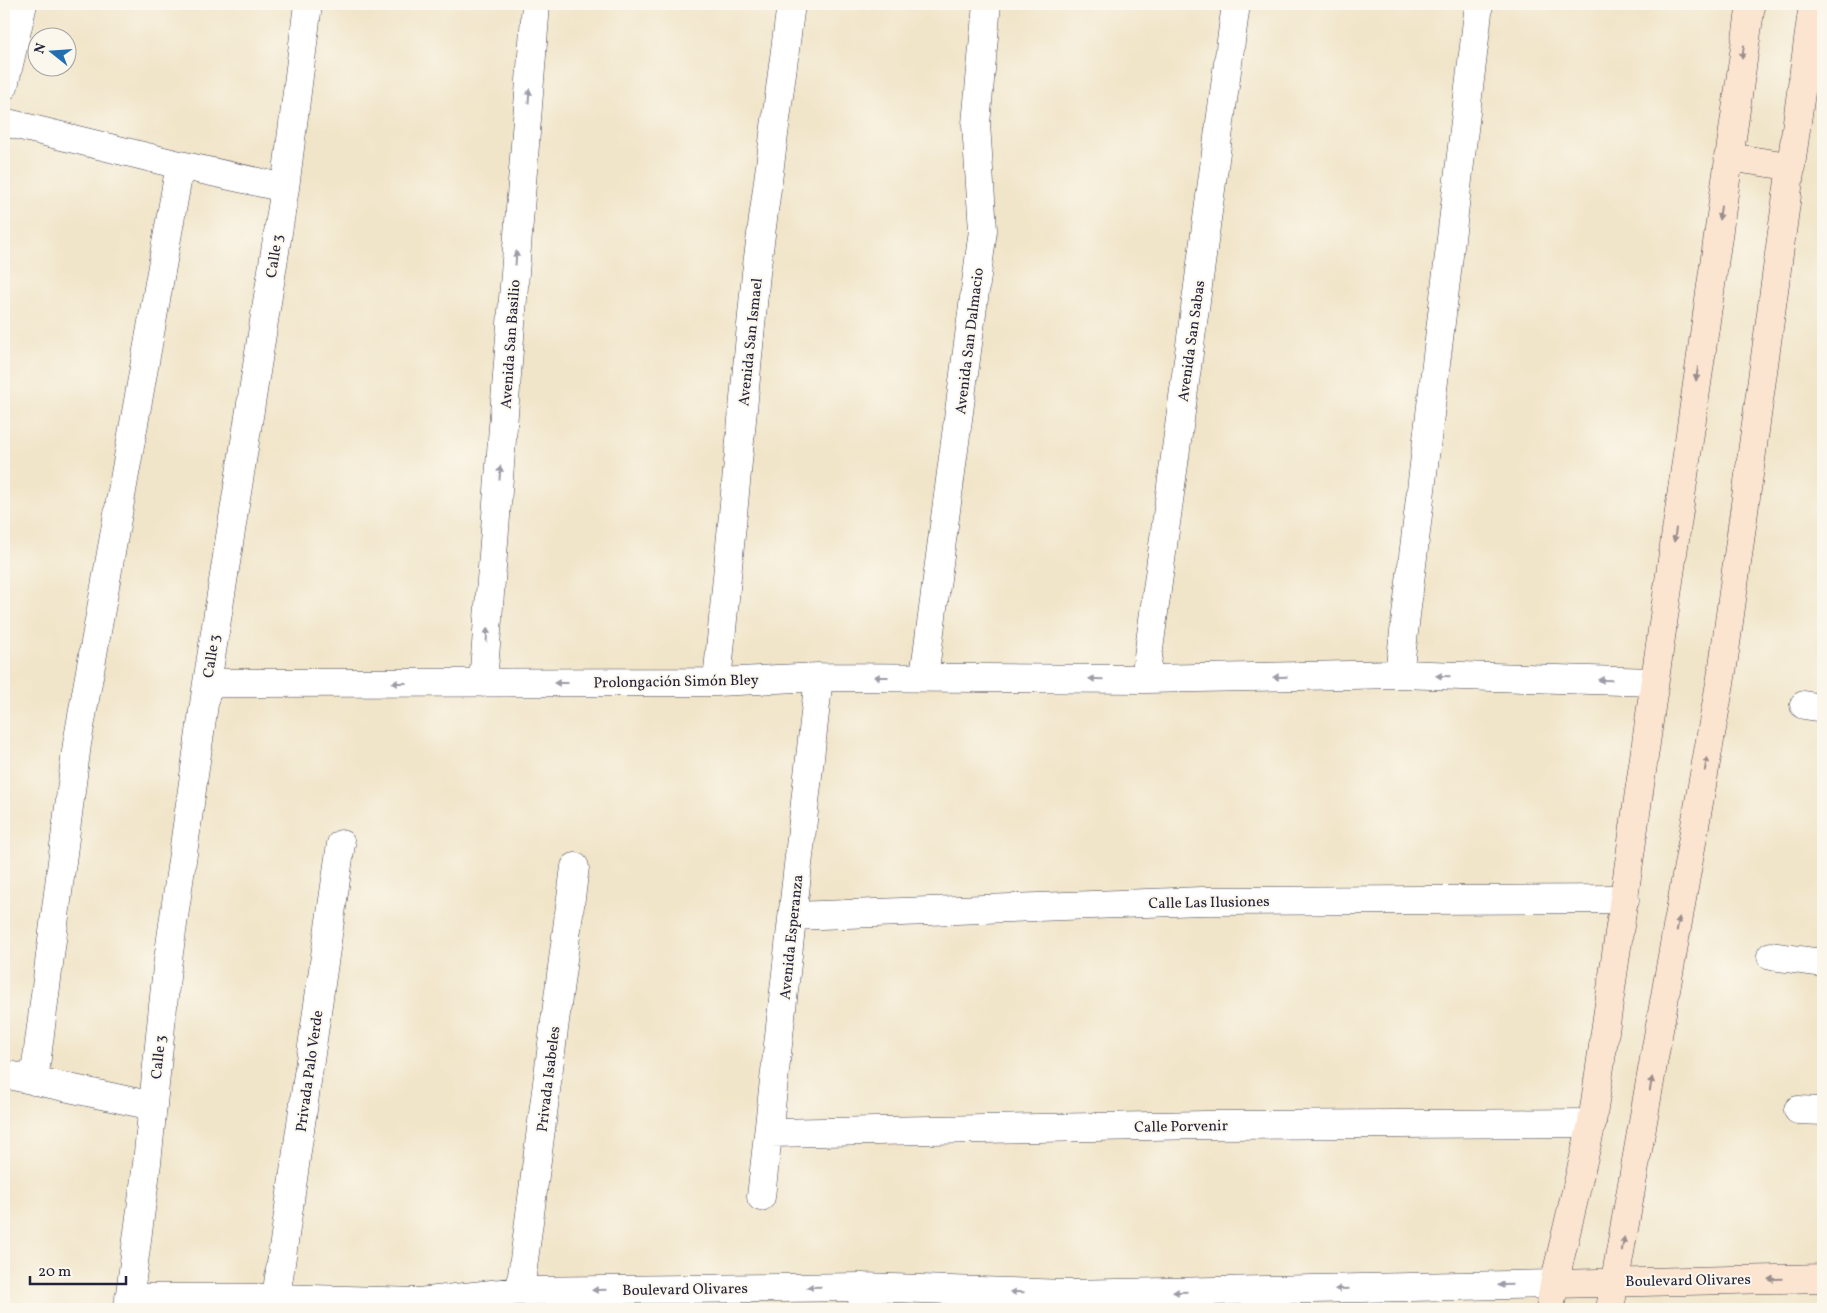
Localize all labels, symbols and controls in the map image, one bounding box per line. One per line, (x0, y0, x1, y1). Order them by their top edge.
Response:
north arrow (28, 28, 78, 78)
text: N (30, 41, 52, 56)
one-way arrow (1739, 44, 1747, 60)
one-way arrow (525, 88, 533, 104)
one-way arrow (1716, 205, 1724, 221)
street label: Calle 3 (262, 233, 289, 280)
one-way arrow (513, 250, 521, 266)
street label: Avenida San Dalmacio (951, 267, 990, 416)
street label: Avenida San Ismael (734, 277, 769, 407)
street label: Avenida San Basilio (497, 279, 526, 409)
street label: Avenida San Sabas (1174, 279, 1211, 403)
one-way arrow (1693, 366, 1701, 382)
one-way arrow (496, 465, 504, 481)
one-way arrow (1670, 527, 1678, 543)
one-way arrow (483, 627, 491, 643)
street label: Calle 3 (199, 633, 226, 680)
street label: Prolongación Simón Bley (593, 671, 759, 694)
one-way arrow (1435, 671, 1451, 679)
one-way arrow (873, 673, 889, 681)
one-way arrow (1272, 673, 1288, 681)
one-way arrow (1088, 675, 1104, 683)
one-way arrow (1597, 676, 1613, 684)
one-way arrow (390, 679, 406, 687)
one-way arrow (553, 679, 569, 687)
one-way arrow (1703, 756, 1711, 772)
street label: Avenida Esperanza (775, 874, 810, 1001)
street label: Calle Las Ilusiones (1148, 892, 1270, 915)
one-way arrow (1675, 916, 1683, 932)
street label: Privada Palo Verde (292, 1009, 329, 1134)
street label: Privada Isabeles (533, 1025, 566, 1133)
street label: Calle 3 (147, 1034, 172, 1080)
one-way arrow (1647, 1076, 1655, 1092)
street label: Calle Porvenir (1134, 1116, 1228, 1139)
one-way arrow (1619, 1236, 1627, 1252)
scale bar (30, 1253, 126, 1285)
text: 20 m (38, 1262, 71, 1283)
street label: Boulevard Olivares (1625, 1270, 1751, 1293)
one-way arrow (1766, 1275, 1782, 1283)
street label: Boulevard Olivares (622, 1279, 748, 1302)
one-way arrow (1497, 1281, 1513, 1289)
one-way arrow (806, 1283, 822, 1291)
one-way arrow (1334, 1285, 1350, 1293)
one-way arrow (591, 1286, 607, 1294)
one-way arrow (1009, 1288, 1025, 1296)
one-way arrow (1172, 1288, 1188, 1296)

